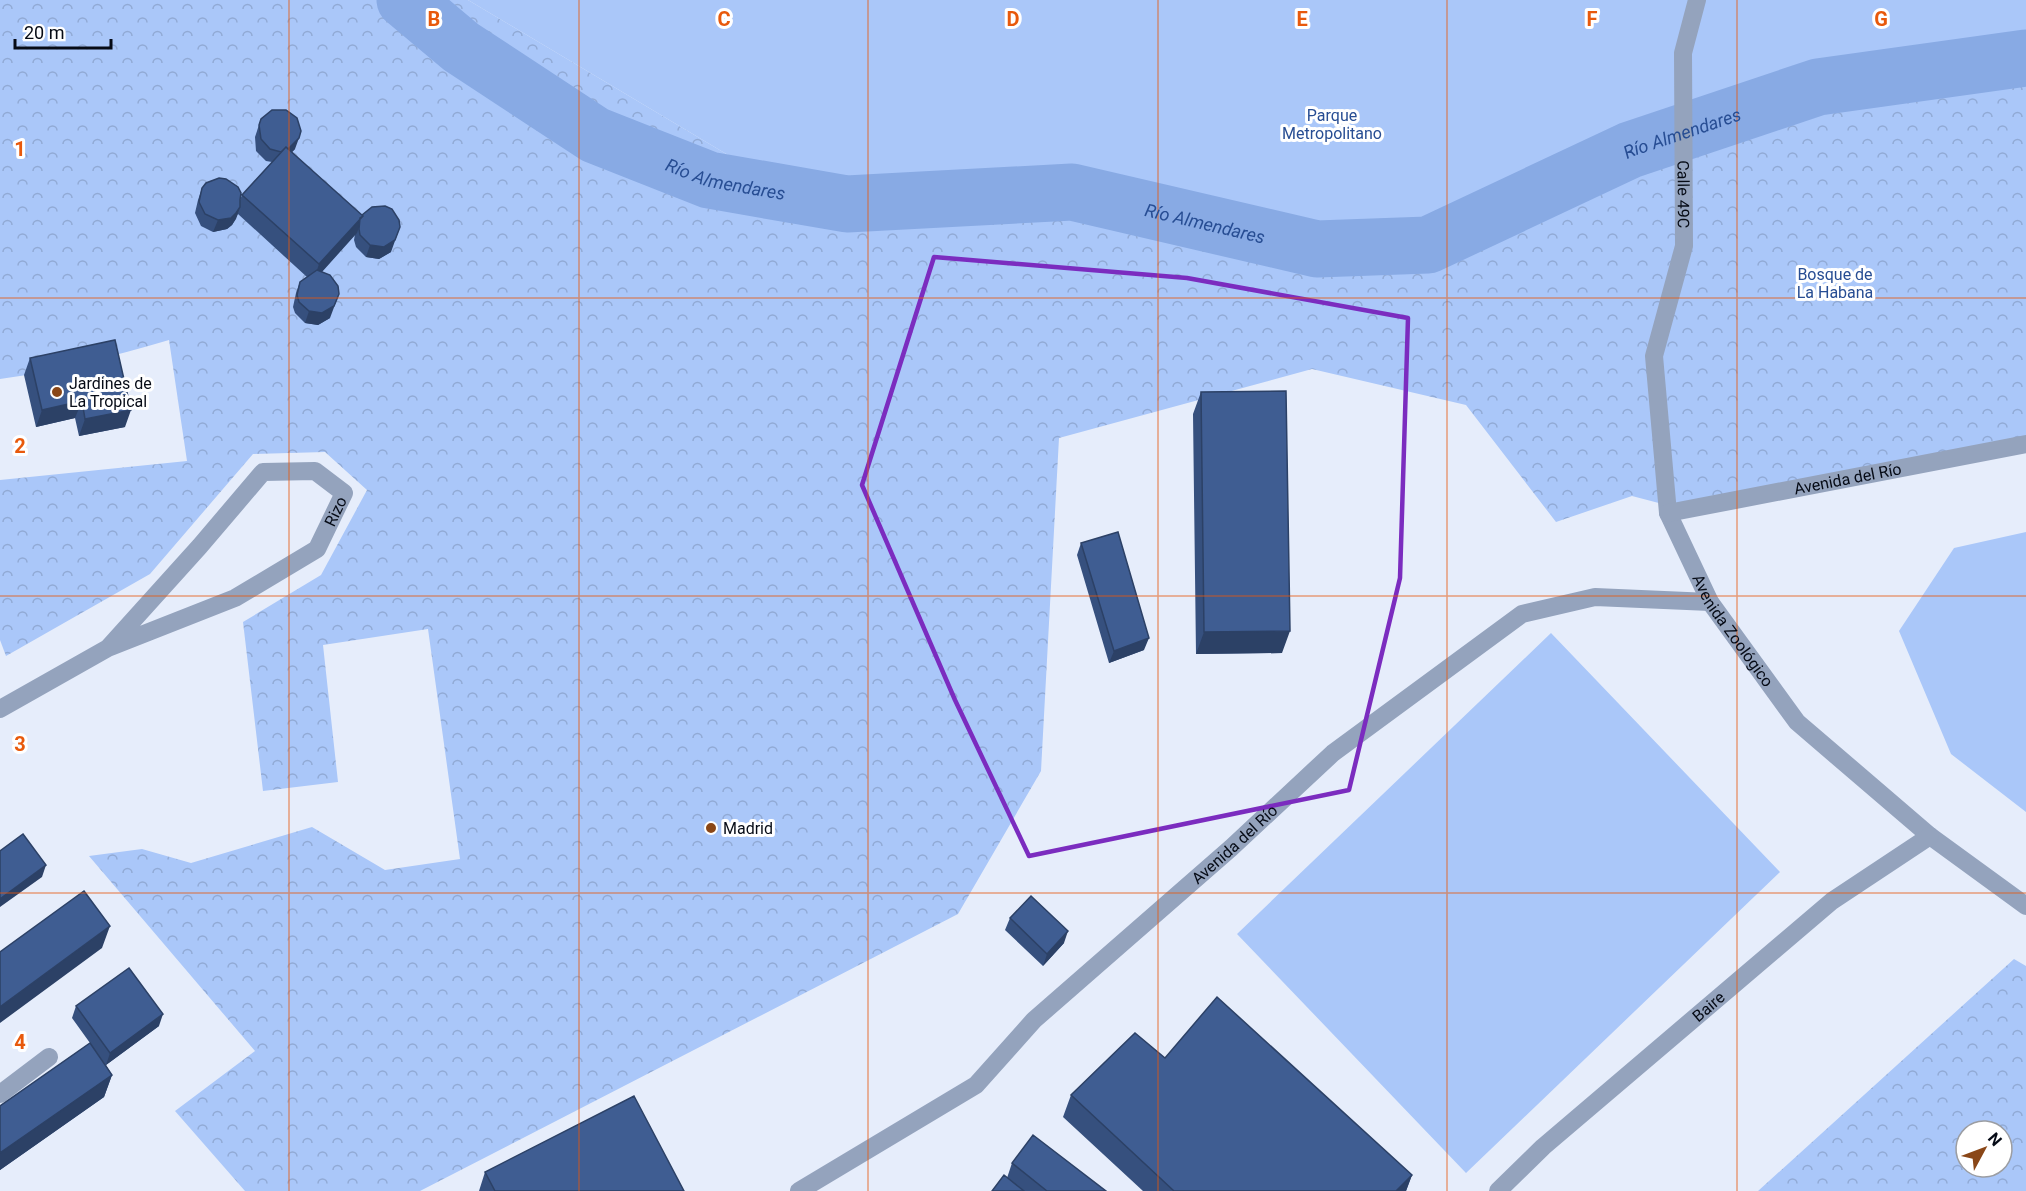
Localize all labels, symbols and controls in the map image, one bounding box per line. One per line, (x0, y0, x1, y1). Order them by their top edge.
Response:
text: B (428, 7, 440, 31)
text: C (717, 7, 731, 31)
text: D (1007, 7, 1020, 31)
text: E (1296, 7, 1308, 31)
text: F (1587, 7, 1598, 31)
text: G (1874, 7, 1888, 31)
scale bar (15, 12, 111, 50)
text: 20 m (24, 22, 64, 43)
water label: Río Almendares (1620, 103, 1743, 162)
park label: Parque Metropolitano (1282, 106, 1382, 143)
text: 1 (14, 137, 26, 161)
water label: Río Almendares (663, 154, 787, 204)
street label: Calle 49C (1674, 160, 1693, 228)
water label: Río Almendares (1143, 199, 1267, 247)
park label: Bosque de La Habana (1797, 265, 1873, 302)
place label: Jardines de La Tropical (69, 374, 152, 411)
marker: Jardines de La Tropical (50, 385, 64, 399)
text: 2 (14, 434, 26, 458)
street label: Avenida del Río (1792, 459, 1903, 498)
street label: Rizo (320, 493, 350, 529)
street label: Avenida Zoológico (1689, 571, 1778, 690)
text: 3 (14, 732, 26, 756)
street label: Avenida del Río (1188, 800, 1281, 888)
place label: Madrid (723, 819, 773, 838)
marker: Madrid (704, 821, 718, 835)
street label: Baire (1688, 987, 1728, 1025)
text: 4 (14, 1030, 26, 1054)
north arrow (1954, 1119, 2014, 1179)
text: N (1984, 1129, 2006, 1150)

